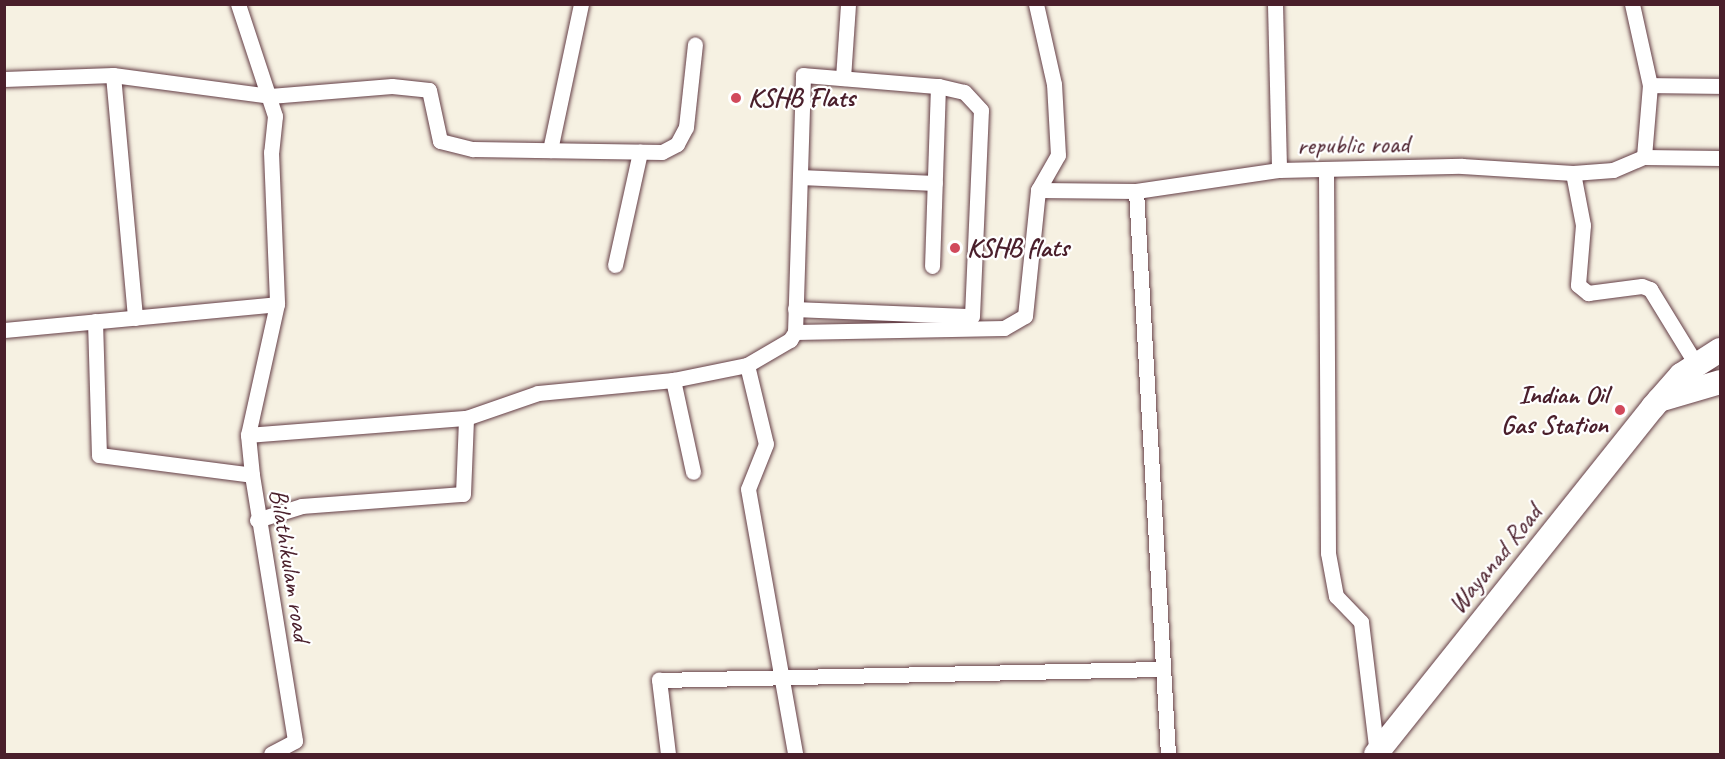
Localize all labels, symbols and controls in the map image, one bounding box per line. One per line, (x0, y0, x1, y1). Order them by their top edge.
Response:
place label: KSHB Flats (748, 82, 855, 114)
marker: KSHB Flats (729, 91, 743, 105)
street label: republic road (1297, 128, 1409, 162)
place label: KSHB flats (967, 232, 1069, 264)
marker: KSHB flats (948, 241, 962, 255)
place label: Indian Oil Gas Station (1500, 379, 1608, 440)
marker: Indian Oil Gas Station (1613, 403, 1627, 417)
street label: Bilathikulam road (263, 487, 317, 643)
street label: Wayanad Road (1442, 498, 1548, 620)

